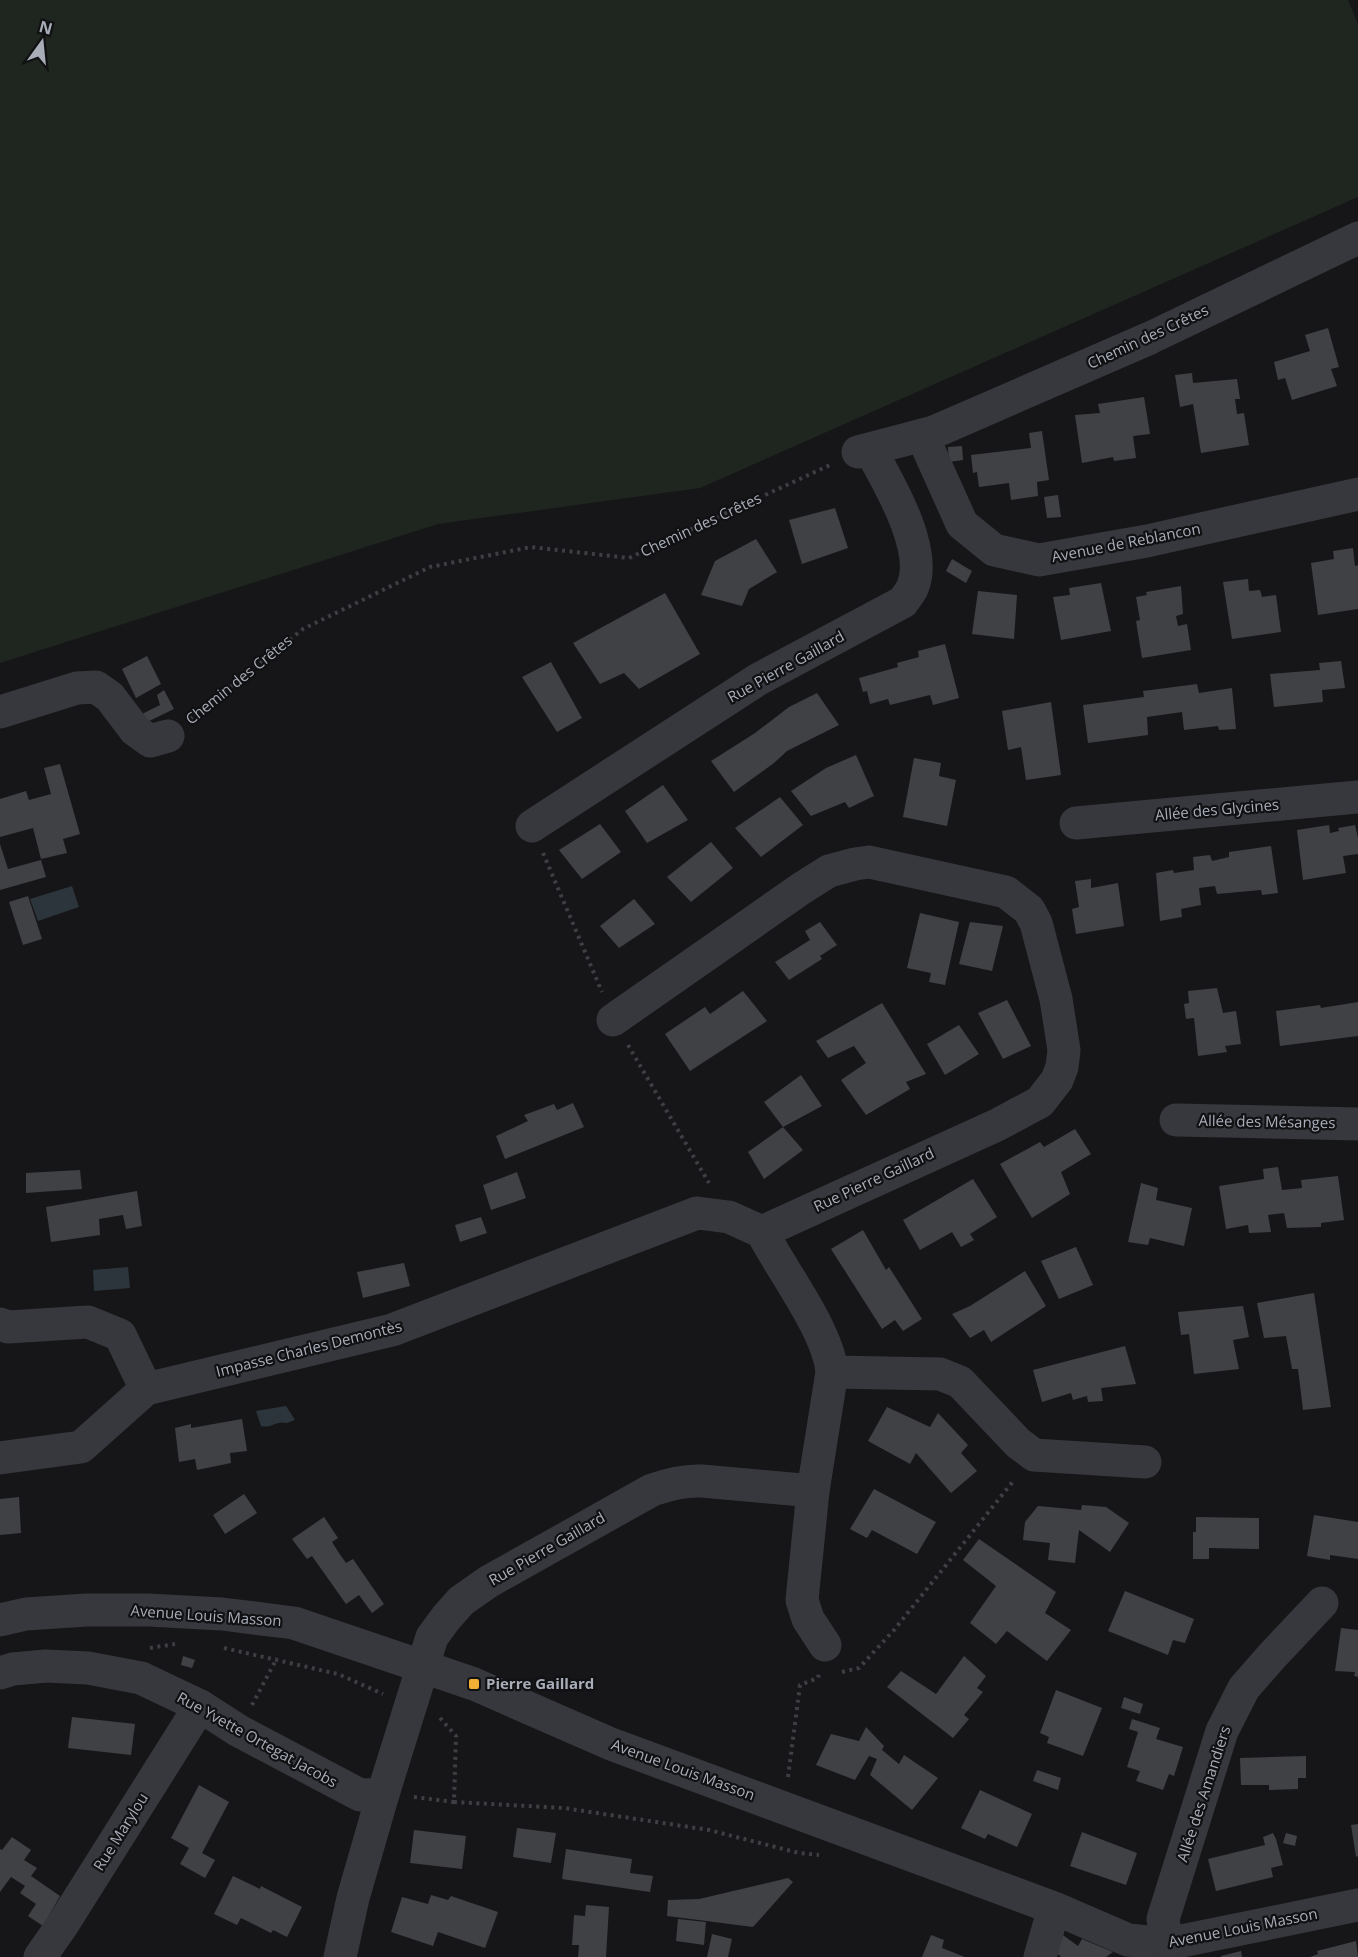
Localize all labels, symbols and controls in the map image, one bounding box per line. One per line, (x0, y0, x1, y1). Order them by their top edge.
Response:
north arrow (12, 12, 72, 72)
text: N (37, 15, 55, 40)
street label: Chemin des Crêtes (1084, 299, 1211, 373)
street label: Chemin des Crêtes (637, 487, 764, 561)
street label: Avenue de Reblancon (1050, 518, 1202, 566)
street label: Rue Pierre Gaillard (723, 626, 848, 707)
street label: Chemin des Crêtes (181, 630, 296, 728)
street label: Allée des Glycines (1154, 794, 1280, 824)
street label: Allée des Mésanges (1198, 1110, 1336, 1132)
street label: Rue Pierre Gaillard (810, 1142, 937, 1216)
street label: Impasse Charles Demontès (214, 1315, 404, 1381)
street label: Rue Pierre Gaillard (485, 1507, 608, 1590)
street label: Avenue Louis Masson (130, 1600, 282, 1630)
place label: Pierre Gaillard (486, 1673, 594, 1693)
marker: Pierre Gaillard (467, 1677, 481, 1691)
street label: Rue Yvette Ortegat Jacobs (174, 1687, 341, 1792)
street label: Allée des Amandiers (1172, 1723, 1235, 1864)
street label: Avenue Louis Masson (609, 1734, 758, 1804)
street label: Rue Marylou (88, 1789, 152, 1874)
street label: Avenue Louis Masson (1167, 1903, 1319, 1951)

